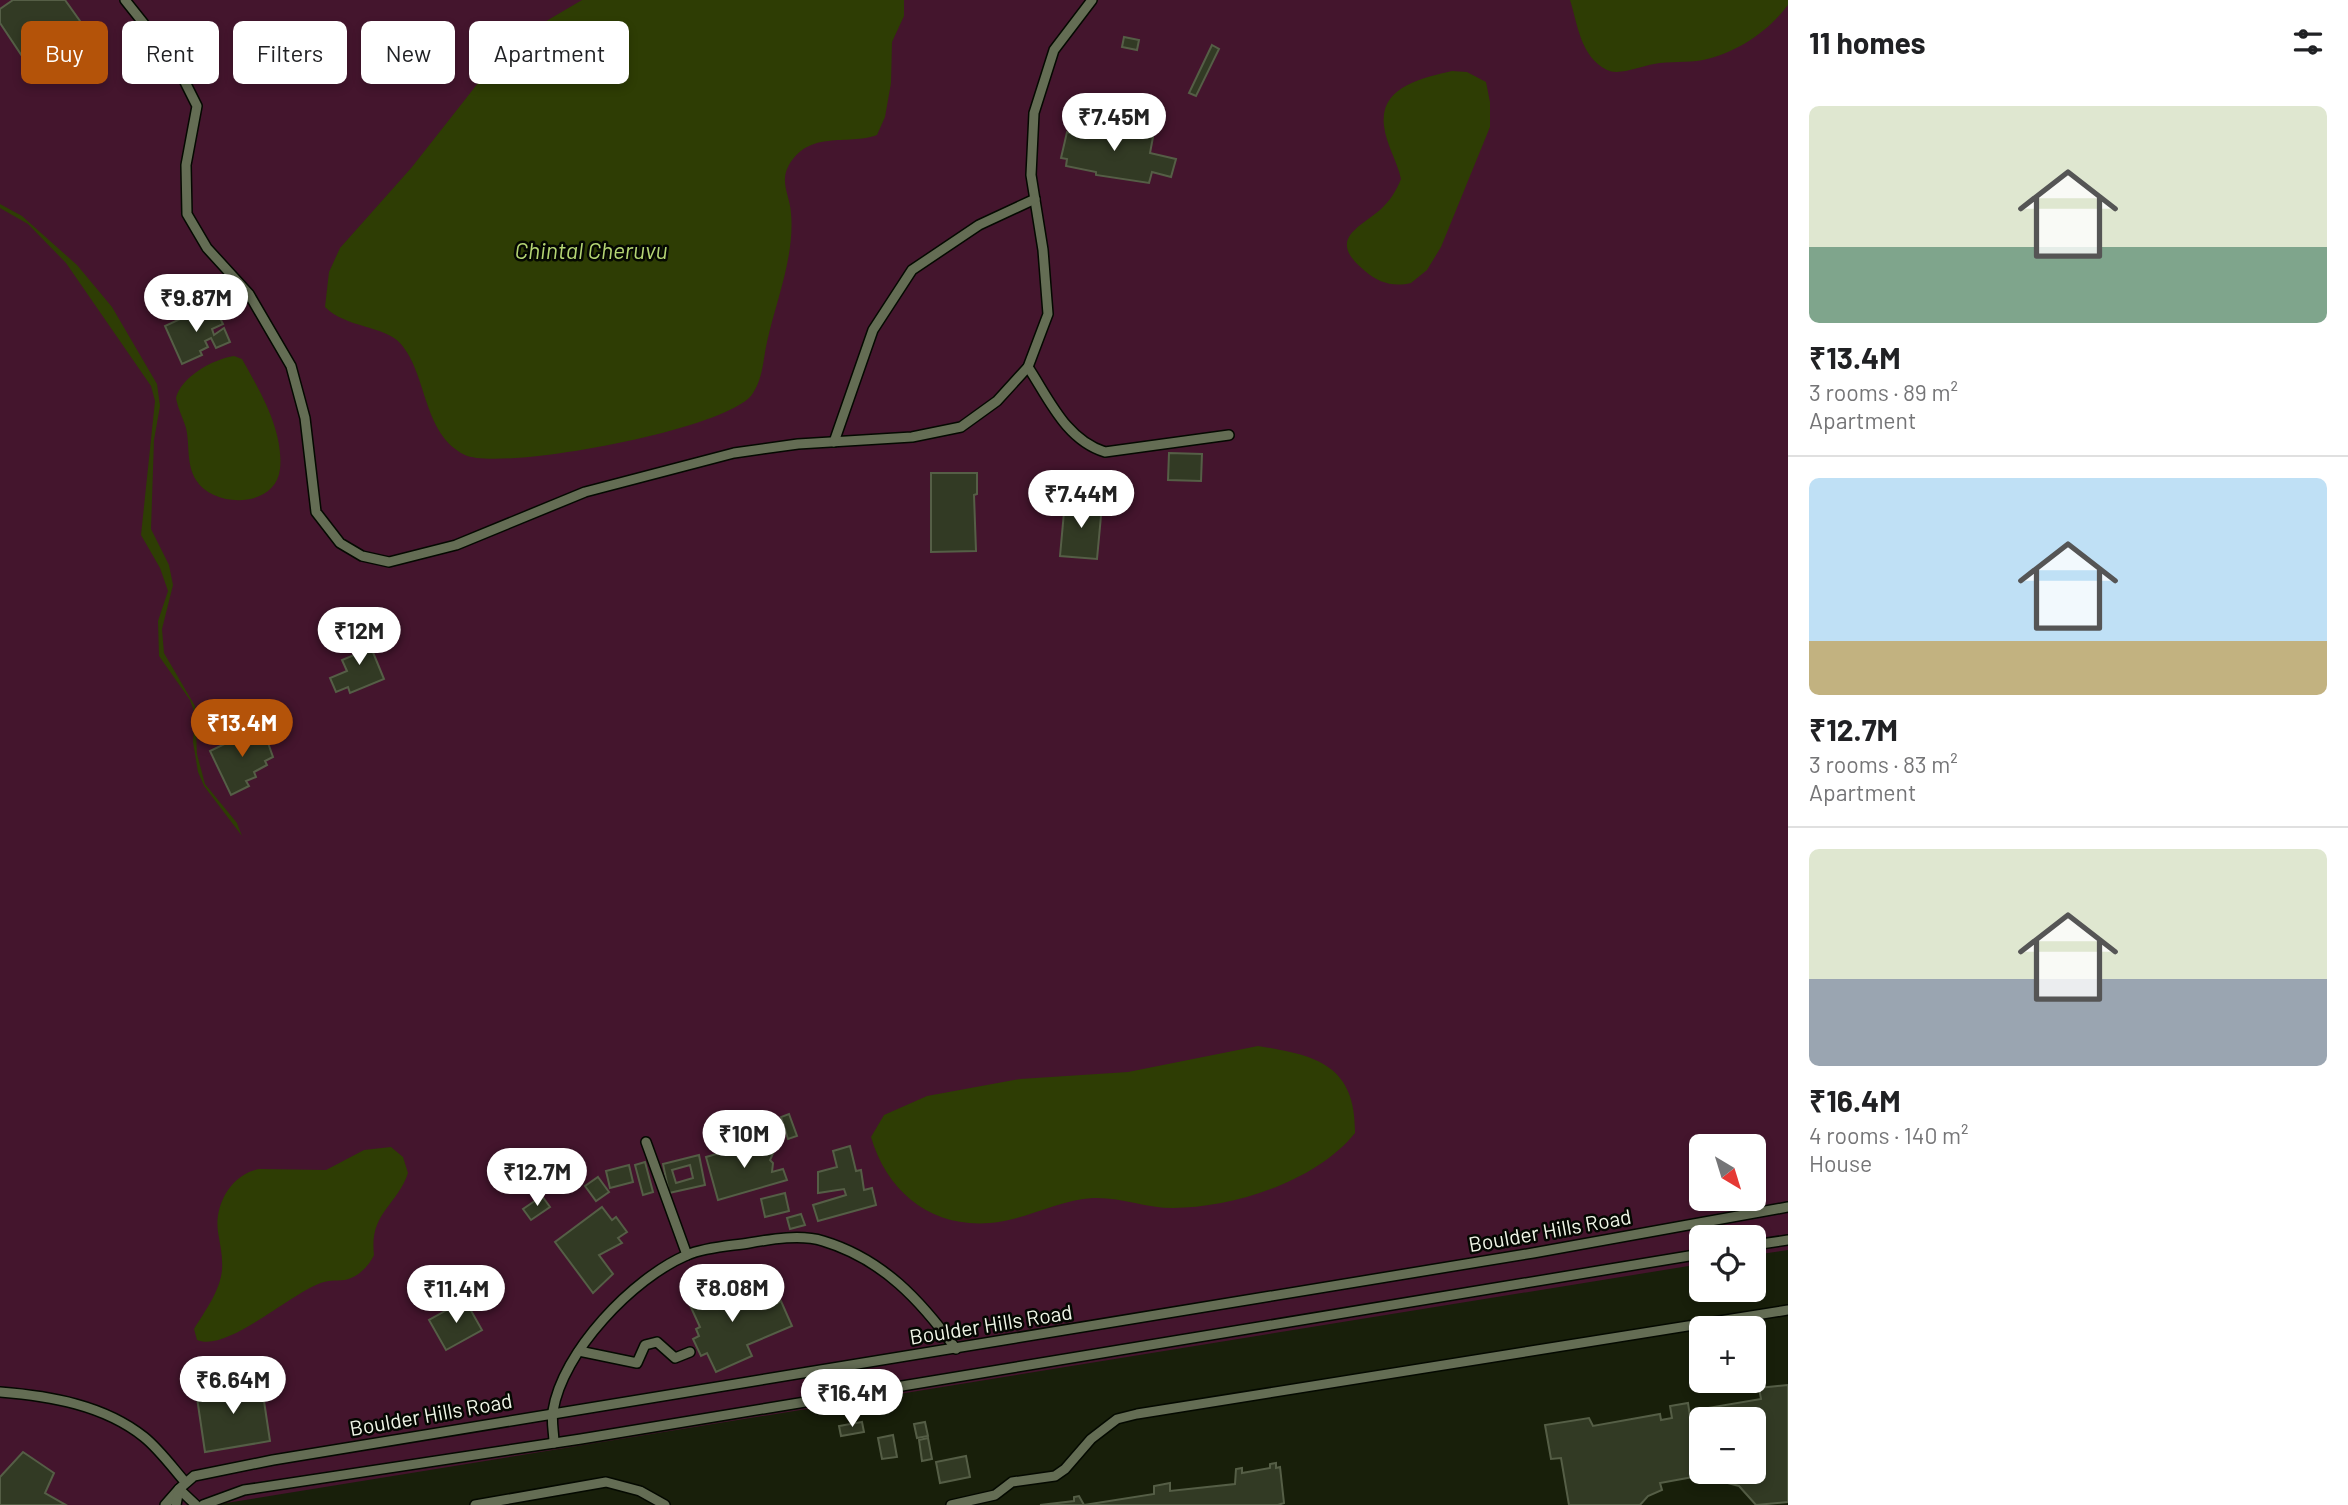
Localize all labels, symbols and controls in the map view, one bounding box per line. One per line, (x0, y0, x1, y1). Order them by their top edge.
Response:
chip: Buy (21, 21, 108, 84)
chip: Rent (122, 21, 219, 84)
chip: Filters (233, 21, 347, 84)
chip: New (361, 21, 455, 84)
chip: Apartment (469, 21, 629, 84)
icon: filters (2289, 23, 2327, 61)
text: 11 homes (1809, 24, 1926, 60)
pin: ₹7.45M (1057, 94, 1171, 153)
text: ₹7.45M (1078, 102, 1150, 130)
icon: home (2005, 151, 2131, 277)
water label: Chintal Cheruvu (515, 236, 668, 264)
pin: ₹9.87M (139, 274, 253, 334)
text: ₹9.87M (160, 283, 232, 311)
text: ₹13.4M (1809, 339, 1901, 375)
text: 3 rooms · 89 m² (1809, 378, 1958, 406)
text: Apartment (1809, 406, 1916, 434)
pin: ₹7.44M (1024, 470, 1138, 530)
text: ₹7.44M (1044, 479, 1118, 507)
icon: home (2005, 523, 2131, 649)
pin: ₹12M (318, 608, 400, 667)
text: ₹12M (334, 616, 384, 644)
pin: ₹13.4M (185, 700, 299, 759)
text: ₹13.4M (207, 708, 277, 736)
text: ₹12.7M (1809, 711, 1898, 747)
text: 3 rooms · 83 m² (1809, 750, 1958, 778)
text: Apartment (1809, 778, 1916, 806)
icon: home (2005, 894, 2131, 1020)
text: ₹16.4M (1809, 1082, 1901, 1118)
pin: ₹10M (703, 1110, 785, 1170)
text: ₹10M (719, 1119, 769, 1147)
text: 4 rooms · 140 m² (1809, 1121, 1969, 1149)
north arrow (1689, 1134, 1766, 1211)
map controls (1689, 1134, 1766, 1484)
pin: ₹12.7M (480, 1148, 594, 1208)
text: House (1809, 1149, 1872, 1177)
text: ₹12.7M (503, 1157, 571, 1185)
street label: Boulder Hills Road (1466, 1203, 1633, 1256)
button: locate (1689, 1225, 1766, 1302)
pin: ₹8.08M (675, 1264, 789, 1324)
pin: ₹11.4M (399, 1266, 513, 1325)
text: ₹8.08M (695, 1273, 769, 1301)
text: ₹11.4M (423, 1274, 489, 1302)
street label: Boulder Hills Road (907, 1298, 1074, 1349)
button: + (1689, 1316, 1766, 1393)
pin: ₹6.64M (176, 1356, 290, 1416)
text: ₹6.64M (196, 1365, 270, 1393)
pin: ₹16.4M (795, 1370, 909, 1429)
text: ₹16.4M (817, 1378, 887, 1406)
street label: Boulder Hills Road (347, 1387, 514, 1440)
button: − (1689, 1407, 1766, 1484)

